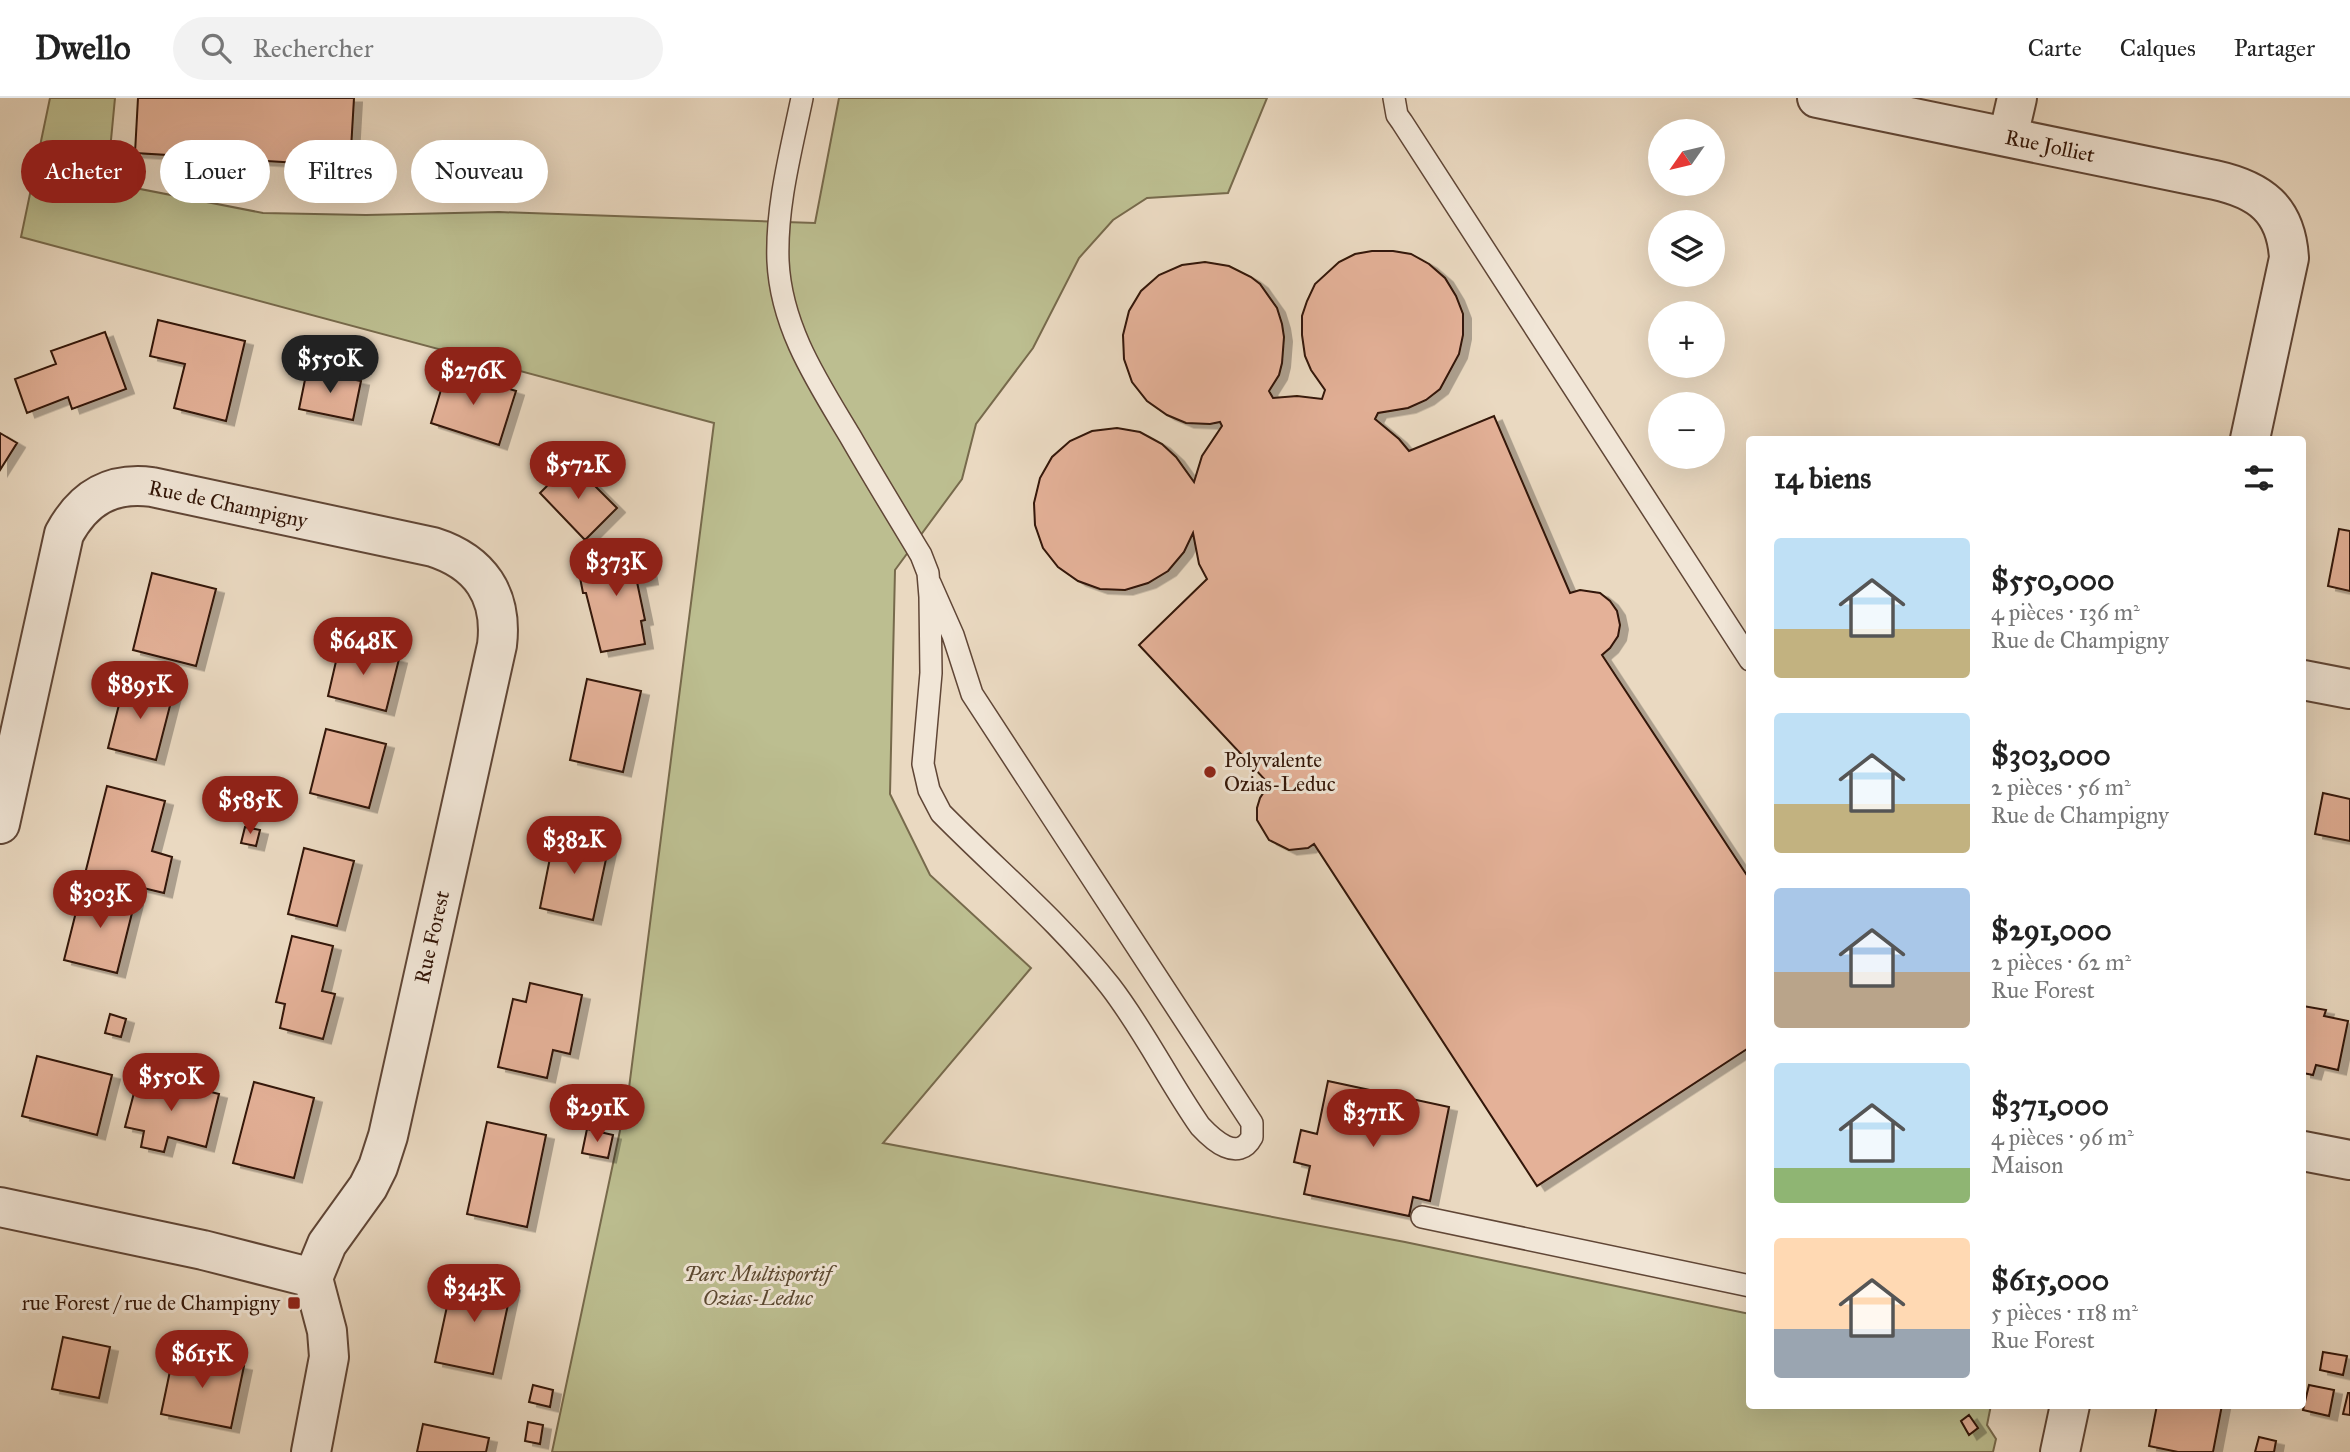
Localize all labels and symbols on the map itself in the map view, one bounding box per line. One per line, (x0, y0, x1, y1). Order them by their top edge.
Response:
north arrow (1648, 119, 1726, 196)
street label: Rue Jolliet (2003, 124, 2098, 168)
pin: $550K (281, 336, 379, 395)
pin: $276K (424, 348, 522, 407)
pin: $572K (529, 442, 627, 501)
street label: Rue de Champigny (146, 474, 311, 534)
pin: $373K (567, 538, 665, 598)
pin: $648K (314, 618, 412, 677)
pin: $895K (91, 662, 189, 721)
place label: Polyvalente Ozias-Leduc (1224, 747, 1336, 797)
marker: Polyvalente Ozias-Leduc (1202, 764, 1218, 780)
pin: $585K (201, 776, 299, 836)
pin: $382K (525, 816, 623, 876)
pin: $303K (51, 870, 149, 930)
street label: Rue Forest (409, 887, 455, 986)
pin: $550K (122, 1054, 220, 1113)
pin: $291K (548, 1084, 646, 1144)
pin: $371K (1324, 1090, 1422, 1149)
park label: Parc Multisportif Ozias-Leduc (684, 1261, 838, 1311)
pin: $343K (425, 1264, 523, 1324)
place label: rue Forest / rue de Champigny (22, 1290, 281, 1316)
marker: rue Forest / rue de Champigny (286, 1295, 302, 1311)
pin: $615K (153, 1330, 251, 1390)

